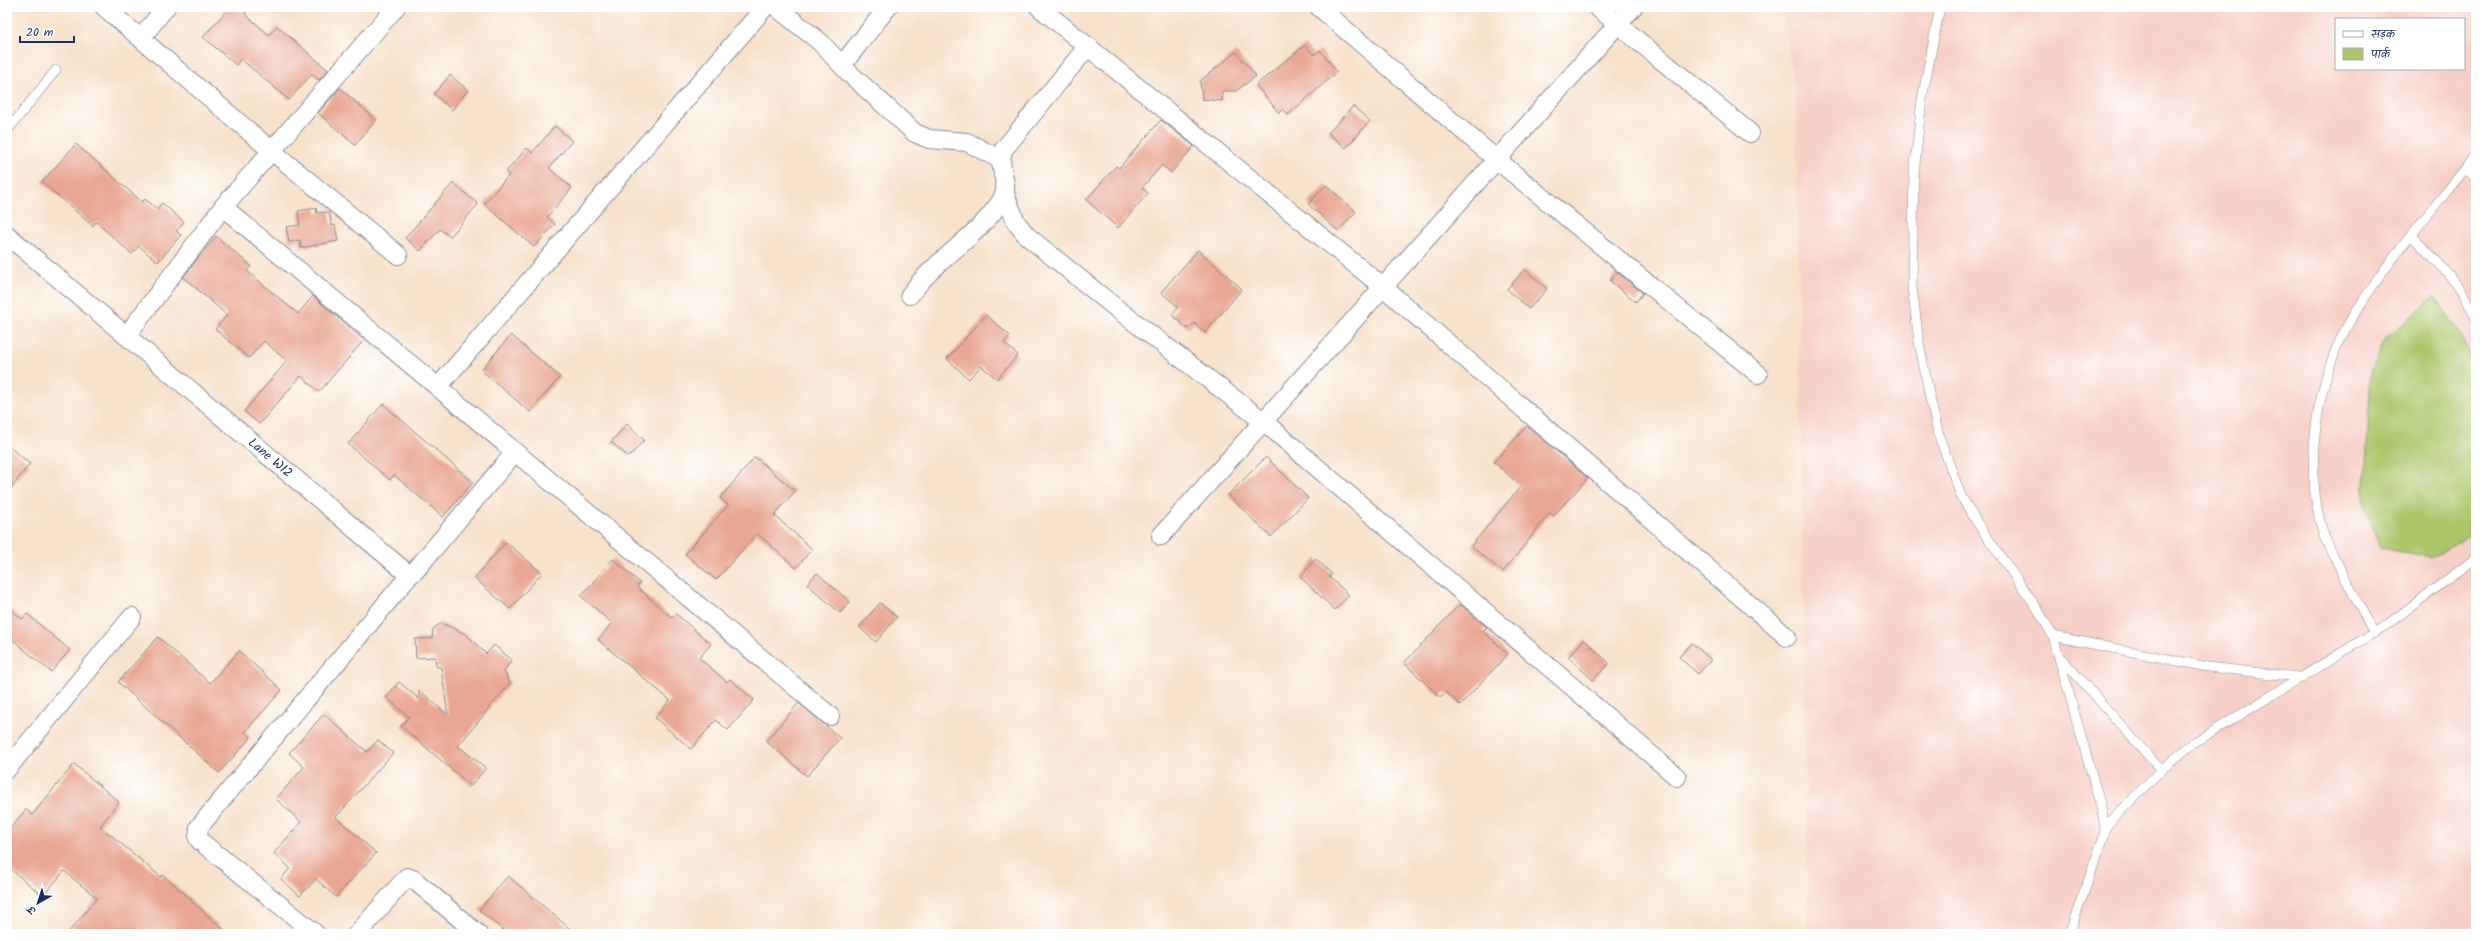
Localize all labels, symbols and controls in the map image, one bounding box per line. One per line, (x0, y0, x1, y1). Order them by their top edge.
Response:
scale bar (20, 18, 74, 44)
legend (2335, 18, 2465, 70)
text: 20 m (26, 23, 54, 42)
text: सड़क (2371, 25, 2397, 44)
text: पार्क (2370, 45, 2392, 64)
street label: Lane W12 (243, 433, 298, 483)
north arrow (18, 883, 58, 923)
text: उ (22, 900, 41, 919)

